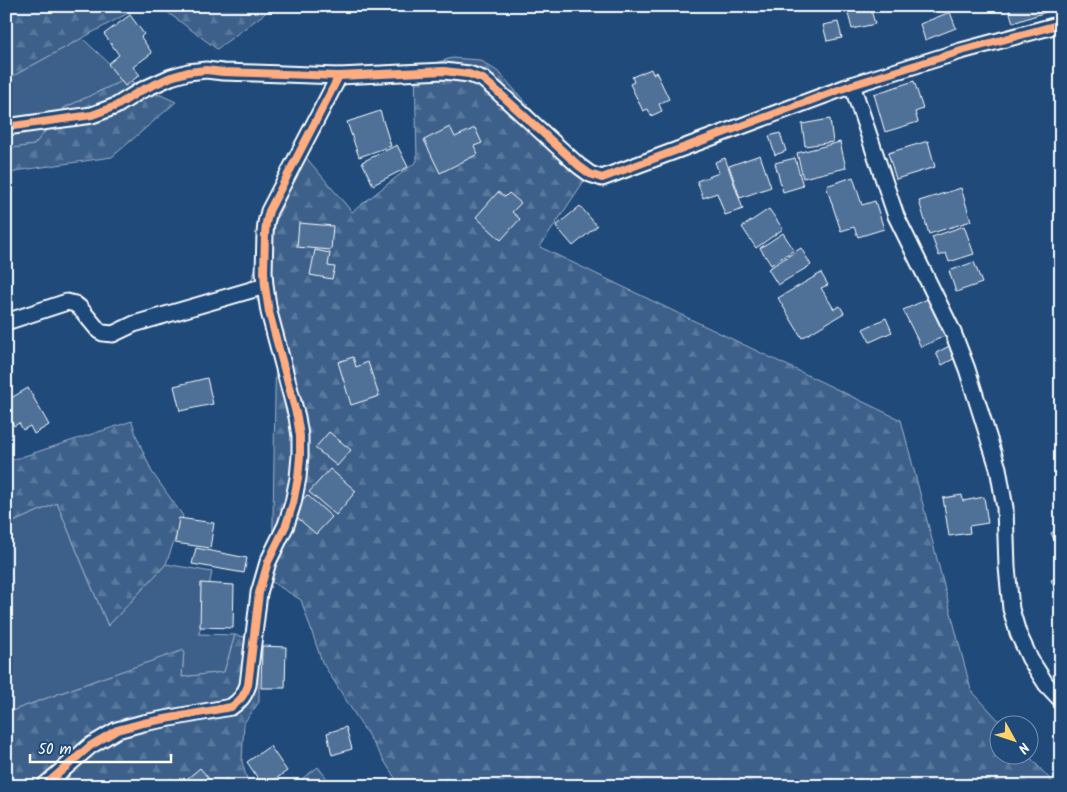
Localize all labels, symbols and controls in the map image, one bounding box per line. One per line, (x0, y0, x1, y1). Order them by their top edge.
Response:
north arrow (990, 714, 1040, 764)
scale bar (30, 732, 171, 764)
text: N (1012, 737, 1034, 758)
text: 50 m (38, 738, 72, 762)

